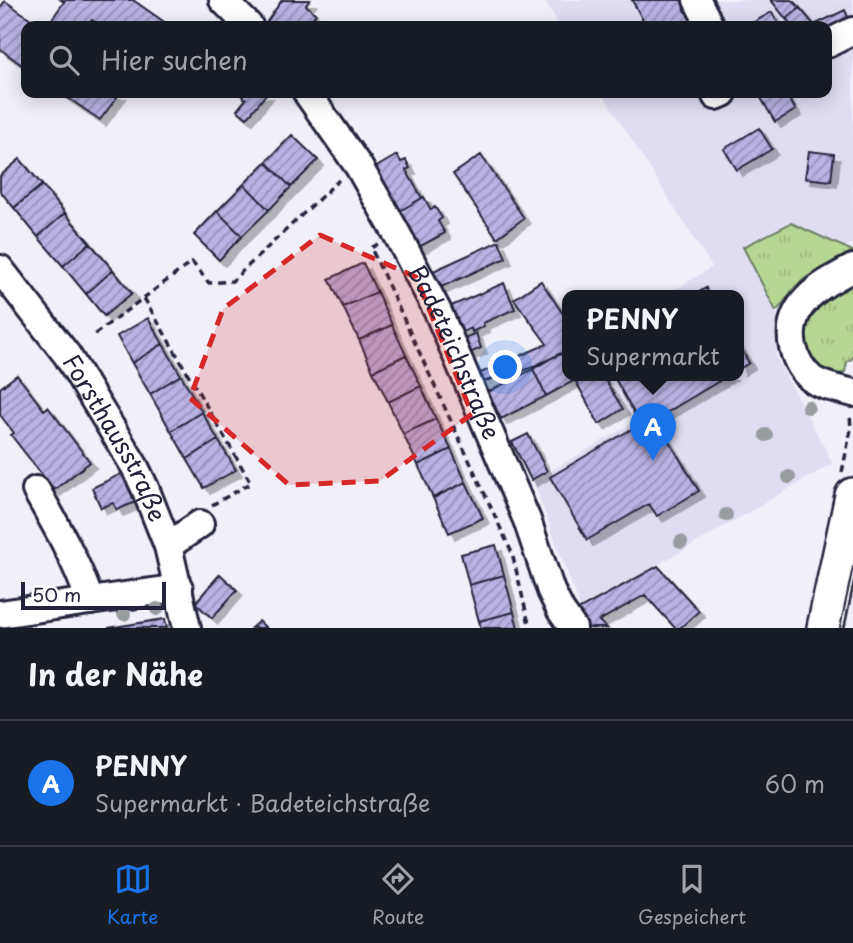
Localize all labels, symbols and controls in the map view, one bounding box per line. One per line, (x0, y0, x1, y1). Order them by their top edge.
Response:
search box (21, 21, 832, 98)
text: Hier suchen (101, 40, 248, 79)
icon: search (45, 41, 83, 79)
street label: Badeteichstraße (400, 258, 511, 445)
popup (562, 290, 744, 381)
text: PENNY (586, 299, 678, 338)
text: Supermarkt (586, 338, 720, 373)
street label: Forsthausstraße (55, 347, 177, 527)
your location (488, 350, 522, 384)
pin: A (630, 403, 676, 461)
scale bar (21, 579, 166, 611)
text: 50 m (32, 580, 81, 608)
text: In der Nähe (28, 651, 203, 696)
text: PENNY (95, 746, 187, 785)
text: A (42, 766, 60, 801)
text: 60 m (765, 766, 825, 801)
text: Supermarkt · Badeteichstraße (95, 785, 430, 820)
tab: Karte (107, 860, 158, 930)
tab: Route (372, 860, 424, 930)
tab: Gespeichert (638, 860, 746, 930)

